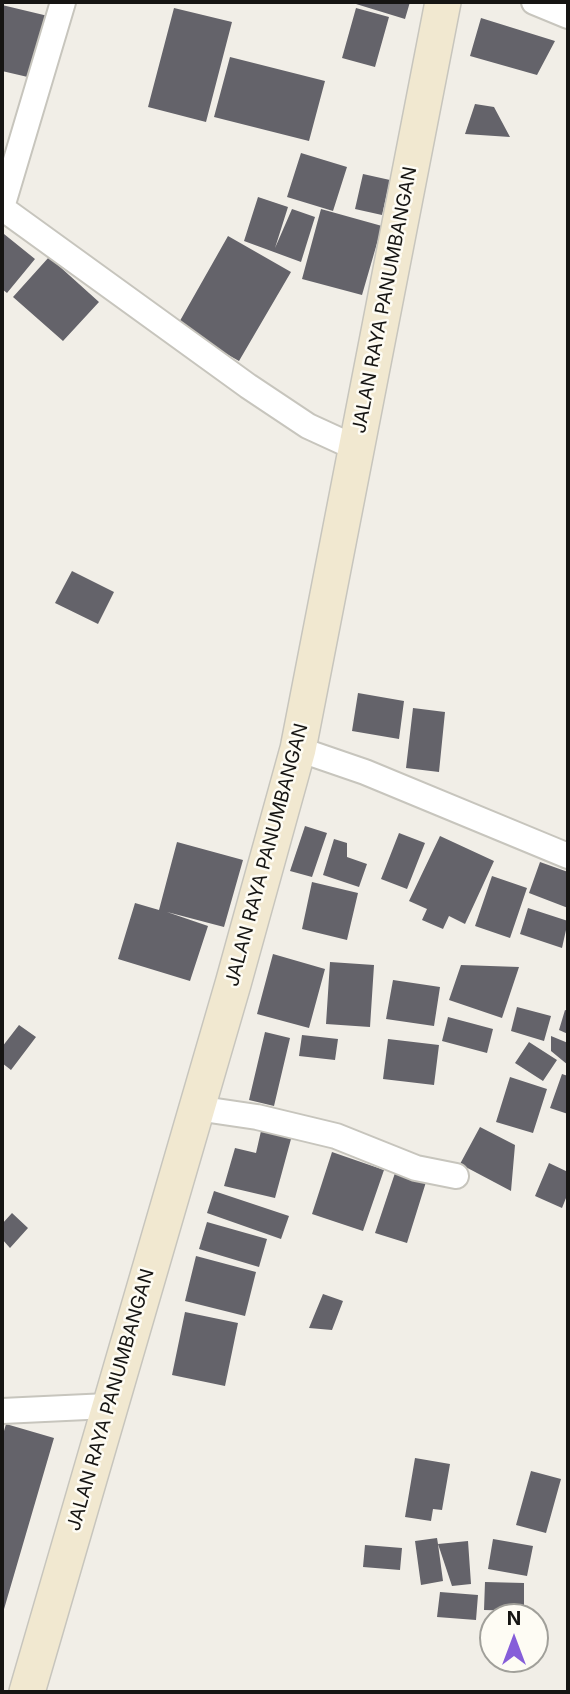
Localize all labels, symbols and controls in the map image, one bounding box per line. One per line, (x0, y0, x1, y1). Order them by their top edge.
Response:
street label: JALAN RAYA PANUMBANGAN (348, 165, 422, 435)
street label: JALAN RAYA PANUMBANGAN (221, 721, 313, 989)
street label: JALAN RAYA PANUMBANGAN (63, 1266, 159, 1534)
north arrow (479, 1603, 549, 1673)
text: N (507, 1607, 521, 1630)

